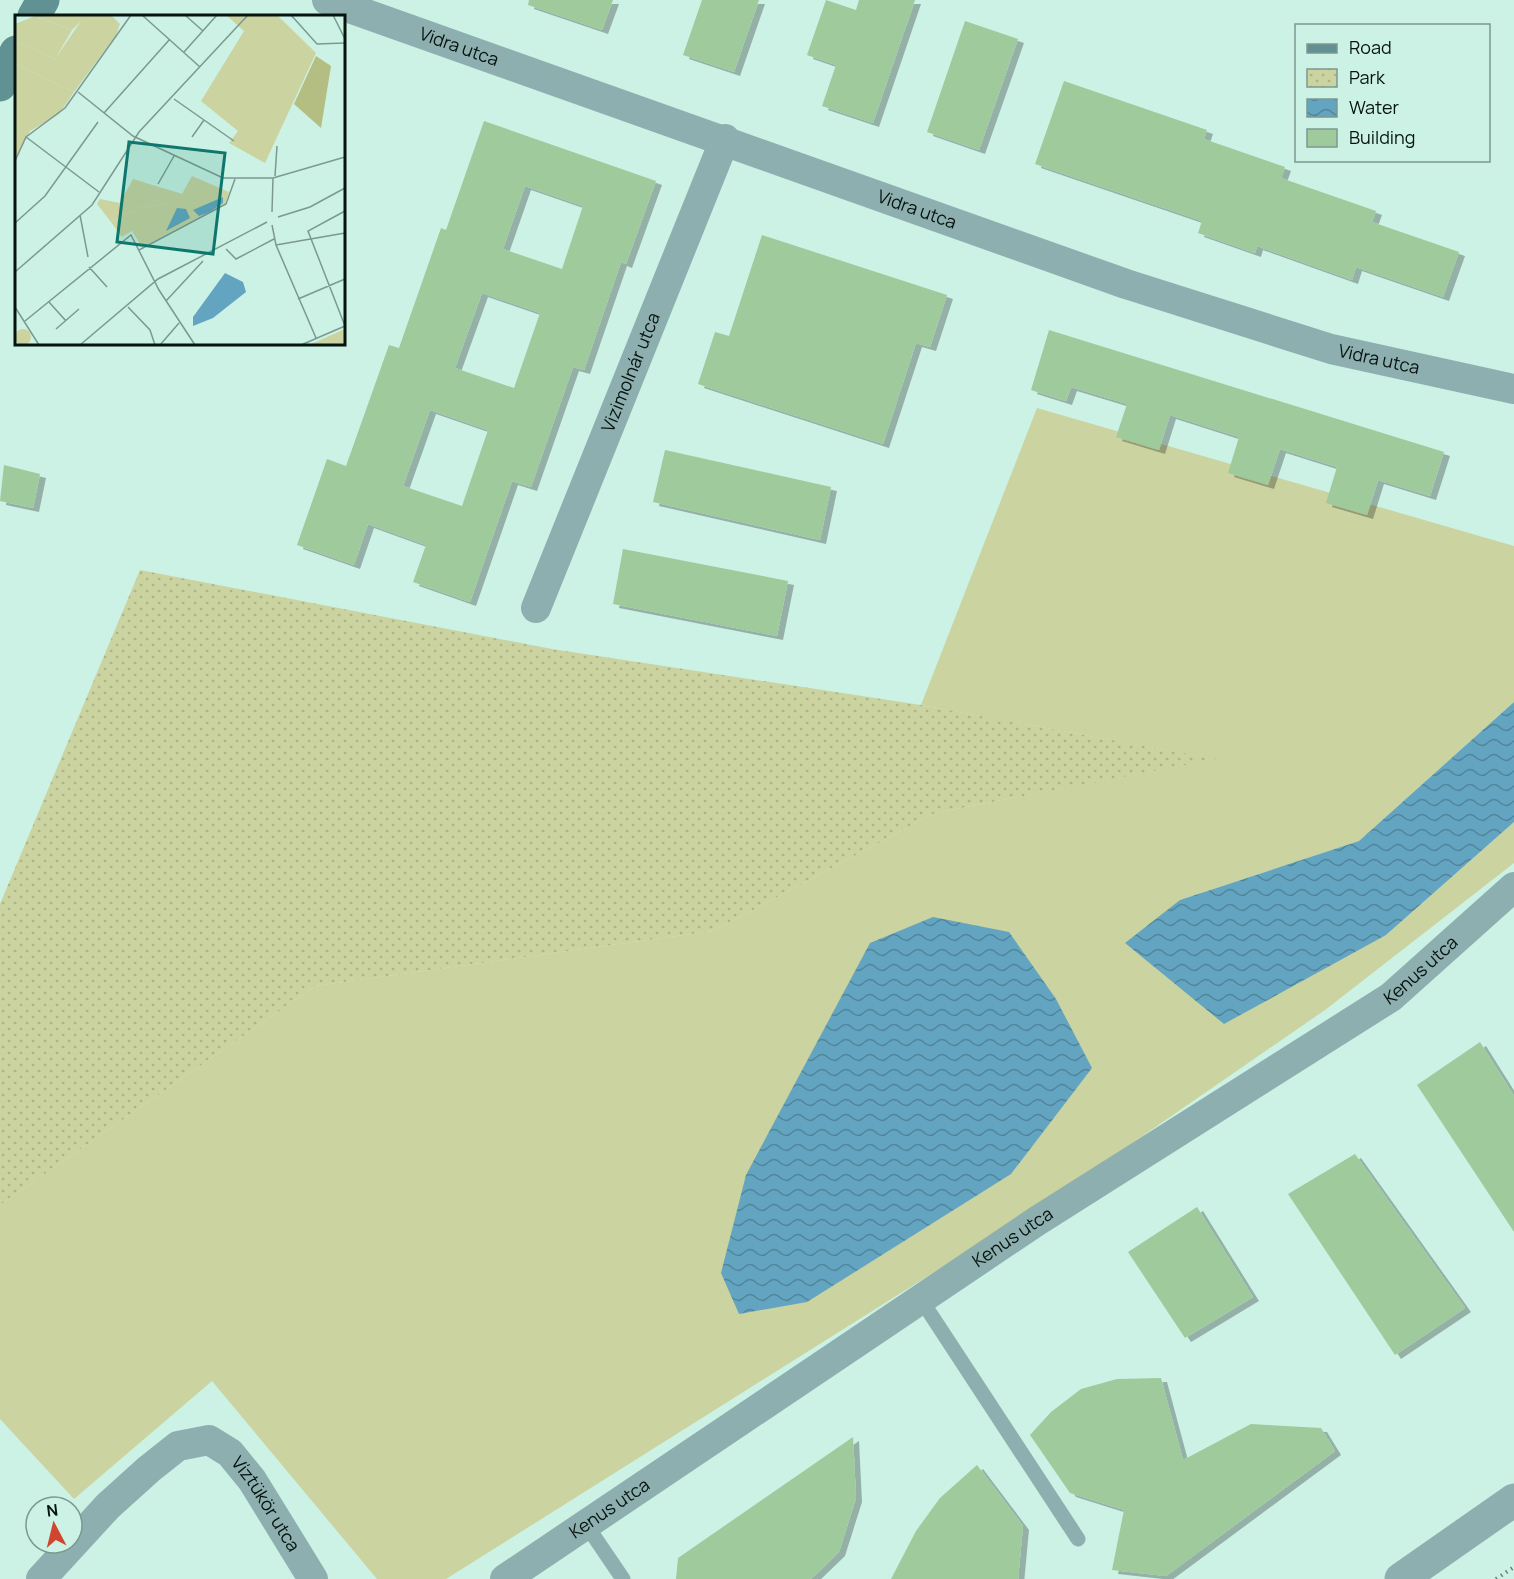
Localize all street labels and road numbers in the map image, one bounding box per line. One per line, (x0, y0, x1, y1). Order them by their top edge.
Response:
street label: Vidra utca (416, 21, 502, 71)
street label: Vidra utca (874, 184, 960, 234)
street label: Vizimolnár utca (595, 309, 665, 435)
street label: Vidra utca (1336, 338, 1422, 379)
street label: Kenus utca (1379, 930, 1462, 1010)
street label: Kenus utca (967, 1201, 1057, 1272)
street label: Víztükör utca (226, 1451, 306, 1556)
street label: Kenus utca (564, 1472, 654, 1544)

